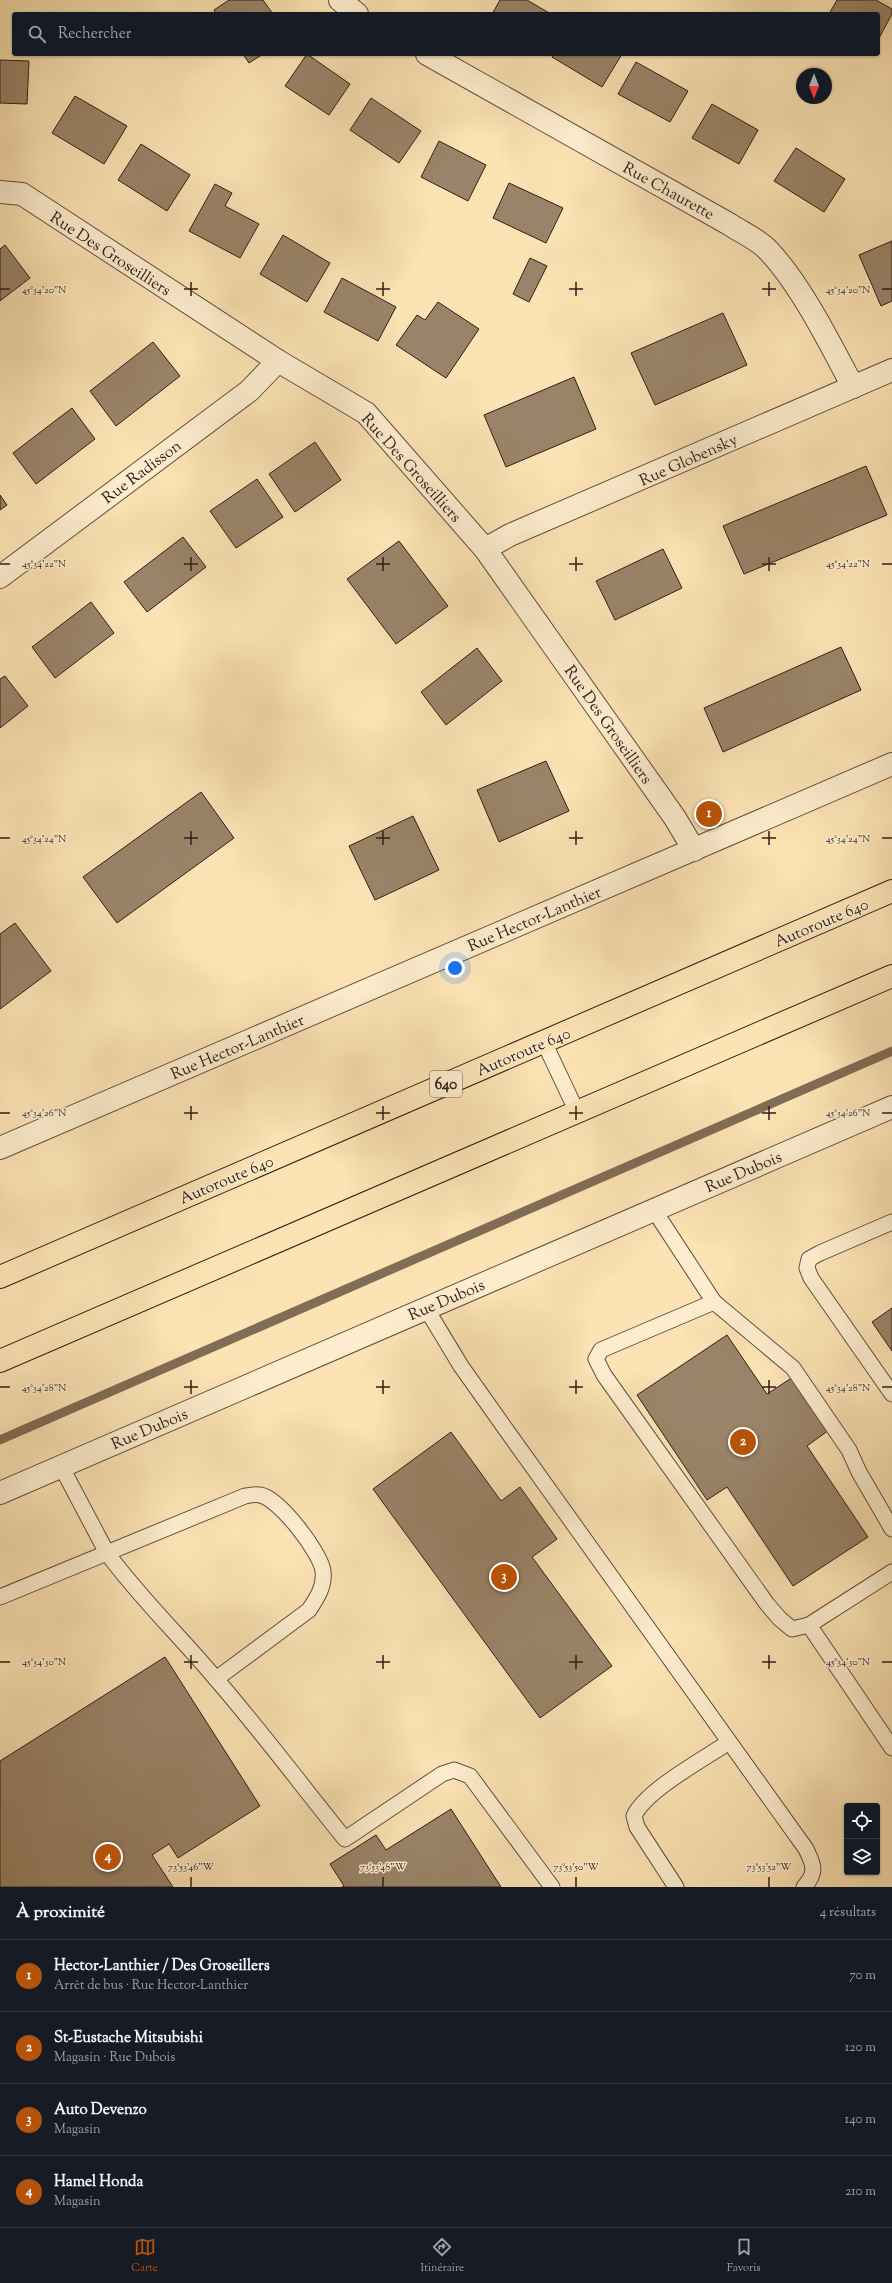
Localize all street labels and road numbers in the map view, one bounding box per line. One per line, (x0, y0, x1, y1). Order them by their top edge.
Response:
street label: Rue Chaurette (618, 158, 718, 227)
street label: Rue Des Groseilliers (45, 207, 175, 303)
street label: Rue Des Groseilliers (355, 409, 466, 528)
street label: Rue Globensky (636, 429, 742, 493)
street label: Rue Radisson (98, 435, 187, 511)
street label: Rue Des Groseilliers (557, 661, 657, 789)
street label: Rue Hector-Lanthier (465, 882, 605, 959)
street label: Autoroute 640 (771, 894, 873, 954)
street label: Rue Hector-Lanthier (168, 1010, 308, 1087)
street label: Autoroute 640 (473, 1023, 575, 1083)
road number: 640 (430, 1071, 462, 1097)
street label: Rue Dubois (702, 1147, 786, 1200)
street label: Autoroute 640 (176, 1151, 278, 1211)
street label: Rue Dubois (405, 1275, 489, 1328)
street label: Rue Dubois (108, 1404, 192, 1457)

